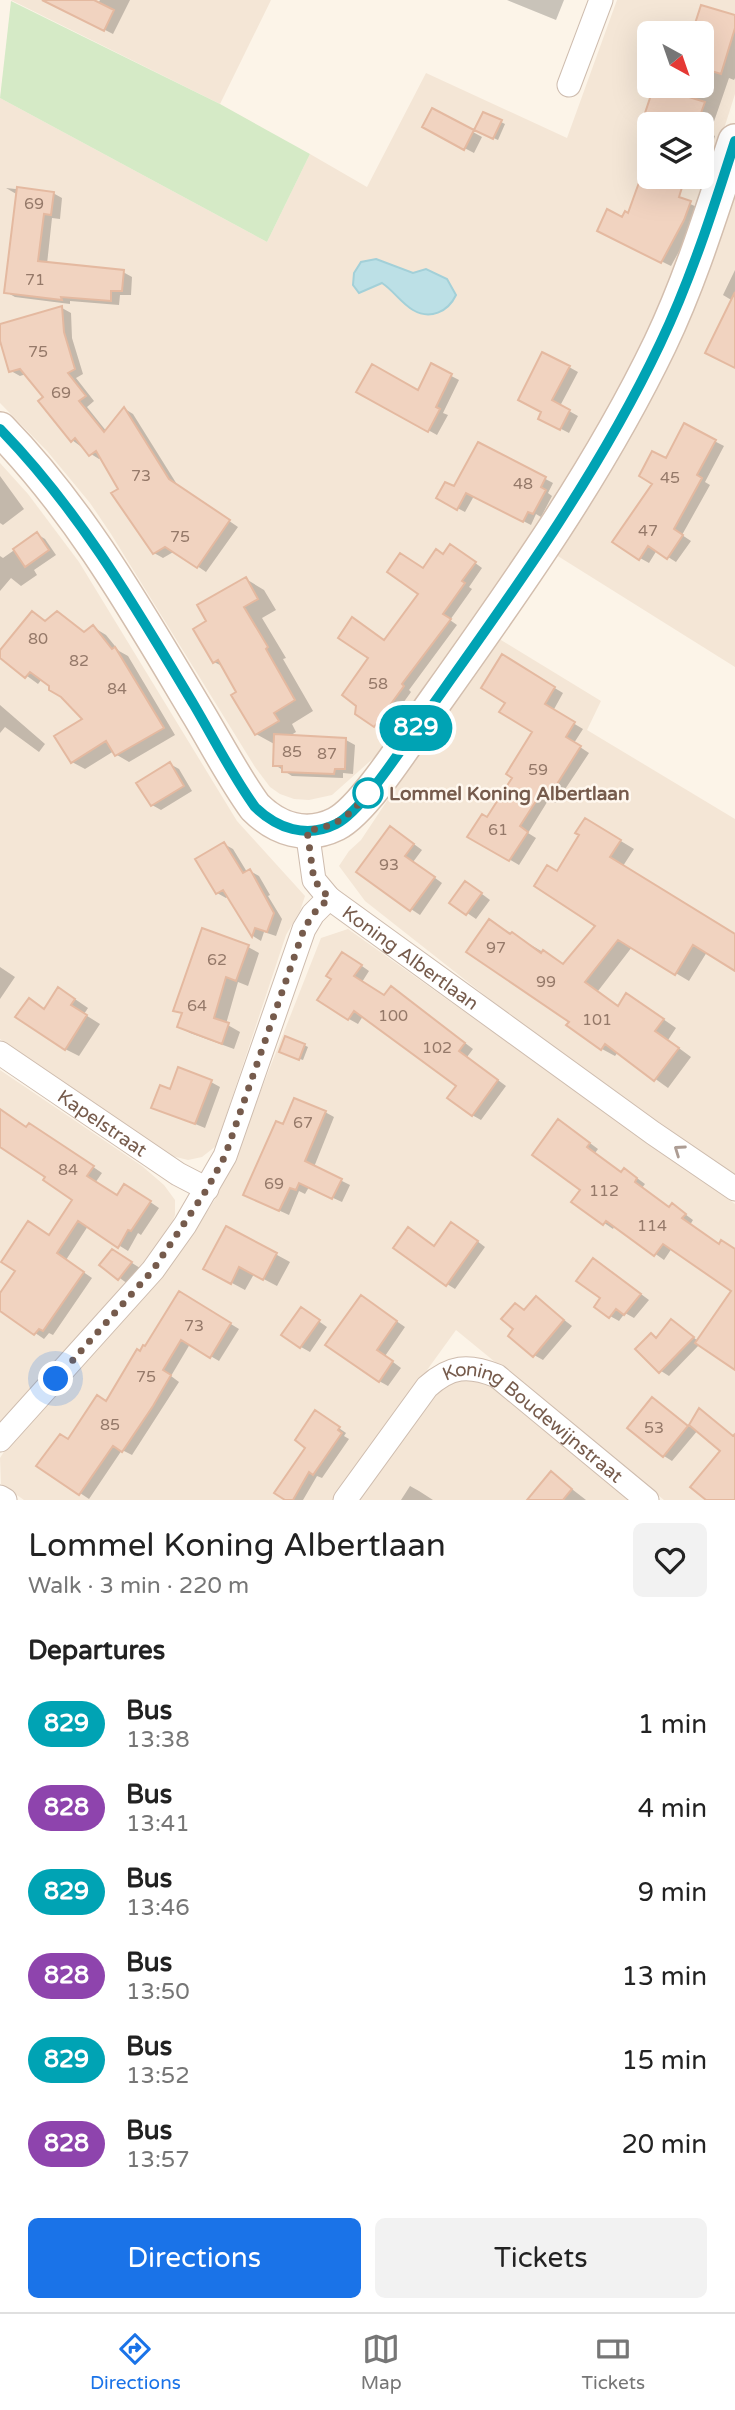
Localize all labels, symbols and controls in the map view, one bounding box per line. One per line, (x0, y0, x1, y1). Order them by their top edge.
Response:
north arrow (637, 21, 714, 98)
map controls (637, 21, 714, 189)
button: layers (637, 112, 714, 189)
house number: 69 (24, 194, 44, 214)
house number: 71 (25, 270, 45, 290)
house number: 75 (28, 342, 48, 362)
house number: 69 (51, 383, 71, 403)
house number: 73 (131, 466, 151, 486)
house number: 45 (660, 468, 680, 488)
house number: 48 (513, 474, 533, 494)
house number: 47 (638, 521, 658, 541)
house number: 75 (170, 527, 190, 547)
house number: 80 (28, 629, 48, 649)
house number: 82 (69, 651, 89, 671)
house number: 58 (368, 674, 388, 694)
house number: 84 (107, 679, 127, 699)
line badge: 829 (376, 705, 456, 751)
text: 829 (393, 713, 439, 742)
house number: 85 (282, 742, 302, 762)
house number: 87 (317, 744, 337, 764)
house number: 59 (528, 760, 548, 780)
marker: Lommel Koning Albertlaan (353, 778, 383, 808)
place label: Lommel Koning Albertlaan (389, 783, 630, 806)
house number: 61 (488, 820, 508, 840)
house number: 93 (379, 855, 399, 875)
street label: Koning Albertlaan (338, 901, 483, 1015)
house number: 97 (486, 938, 506, 958)
house number: 62 (207, 950, 227, 970)
house number: 99 (536, 972, 556, 992)
house number: 64 (187, 996, 207, 1016)
house number: 100 (378, 1006, 408, 1026)
house number: 101 (582, 1010, 612, 1030)
house number: 102 (422, 1038, 452, 1058)
street label: Kapelstraat (53, 1086, 151, 1162)
house number: 67 (293, 1113, 313, 1133)
one-way arrow (674, 1146, 687, 1158)
house number: 84 (58, 1160, 78, 1180)
house number: 69 (264, 1174, 284, 1194)
house number: 112 (589, 1181, 619, 1201)
house number: 114 (637, 1216, 667, 1236)
house number: 73 (184, 1316, 204, 1336)
street label: Koning Boudewijnstraat (439, 1358, 627, 1487)
your location (38, 1361, 73, 1396)
house number: 75 (136, 1367, 156, 1387)
house number: 85 (100, 1415, 120, 1435)
house number: 53 (644, 1418, 664, 1438)
button: heart (633, 1523, 707, 1597)
text: Lommel Koning Albertlaan (28, 1526, 446, 1565)
text: Walk · 3 min · 220 m (28, 1572, 249, 1600)
text: Departures (28, 1635, 165, 1666)
text: Bus (126, 1695, 172, 1726)
text: 829 (44, 1709, 89, 1738)
text: 1 min (638, 1709, 707, 1740)
text: 13:38 (126, 1726, 190, 1754)
text: Bus (126, 1779, 172, 1810)
text: 828 (44, 1793, 89, 1822)
text: 4 min (638, 1793, 707, 1824)
text: 13:41 (126, 1810, 190, 1838)
text: Bus (126, 1863, 172, 1894)
text: 829 (44, 1877, 89, 1906)
text: 9 min (638, 1877, 707, 1908)
text: 13:46 (126, 1894, 190, 1922)
text: Bus (126, 1947, 172, 1978)
text: 828 (44, 1961, 89, 1990)
text: 13 min (621, 1961, 707, 1992)
text: 13:50 (126, 1978, 190, 2006)
text: Bus (126, 2031, 172, 2062)
text: 829 (44, 2045, 89, 2074)
text: 15 min (621, 2045, 707, 2076)
text: 13:52 (126, 2062, 190, 2090)
text: Bus (126, 2115, 172, 2146)
text: 828 (44, 2129, 89, 2158)
text: 20 min (621, 2129, 707, 2160)
text: 13:57 (126, 2146, 190, 2174)
button: Directions (28, 2218, 361, 2298)
button: Tickets (375, 2218, 707, 2298)
tab: Directions (90, 2330, 181, 2394)
tab: Map (361, 2330, 402, 2394)
tab: Tickets (582, 2330, 645, 2394)

